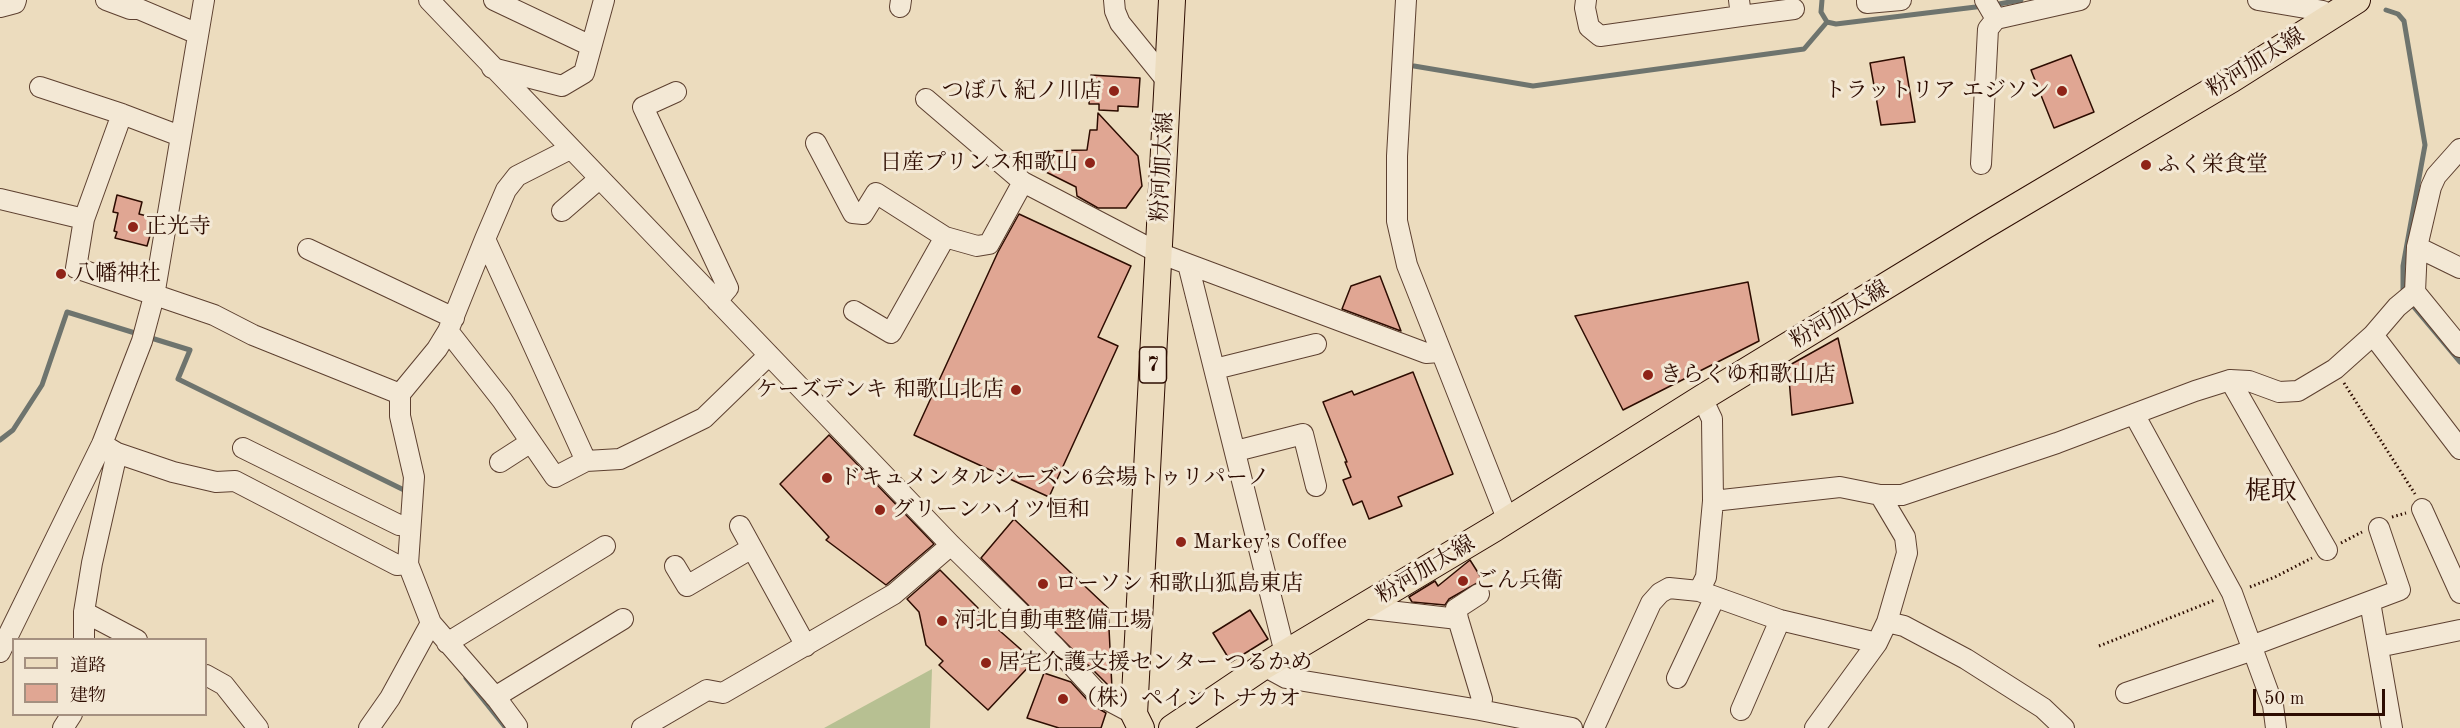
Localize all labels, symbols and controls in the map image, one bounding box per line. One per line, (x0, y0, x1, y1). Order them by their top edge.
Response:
street label: 粉河加太線 (2202, 23, 2310, 103)
place label: つぼ八 紀ノ川店 (942, 78, 1102, 104)
place label: トラットリア エジソン (1824, 78, 2050, 104)
marker: つぼ八 紀ノ川店 (1107, 84, 1121, 98)
marker: トラットリア エジソン (2055, 84, 2069, 98)
street label: 粉河加太線 (1147, 111, 1179, 223)
place label: 日産プリンス和歌山 (880, 150, 1078, 176)
place label: ふく栄食堂 (2158, 152, 2268, 178)
marker: 日産プリンス和歌山 (1083, 156, 1097, 170)
marker: ふく栄食堂 (2139, 158, 2153, 172)
place label: 正光寺 (145, 214, 211, 240)
marker: 正光寺 (126, 220, 140, 234)
place label: 八幡神社 (73, 261, 161, 287)
marker: 八幡神社 (54, 267, 68, 281)
street label: 粉河加太線 (1786, 275, 1894, 355)
road number: 7 (1140, 347, 1166, 383)
place label: きらくゆ和歌山店 (1660, 362, 1836, 388)
marker: きらくゆ和歌山店 (1641, 368, 1655, 382)
place label: ケーズデンキ 和歌山北店 (756, 377, 1004, 403)
marker: ケーズデンキ 和歌山北店 (1009, 383, 1023, 397)
place label: ドキュメンタルシーズン6会場トゥリパーノ (839, 465, 1270, 491)
marker: ドキュメンタルシーズン6会場トゥリパーノ (820, 471, 834, 485)
district label: 梶取 (2245, 476, 2297, 508)
place label: グリーンハイツ恒和 (892, 497, 1090, 523)
marker: グリーンハイツ恒和 (873, 503, 887, 517)
place label: Markey’s Coffee (1193, 529, 1347, 555)
street label: 粉河加太線 (1372, 530, 1480, 610)
marker: Markey’s Coffee (1174, 535, 1188, 549)
place label: ごん兵衛 (1475, 568, 1563, 594)
place label: ローソン 和歌山狐島東店 (1055, 571, 1303, 597)
marker: ごん兵衛 (1456, 574, 1470, 588)
marker: ローソン 和歌山狐島東店 (1036, 577, 1050, 591)
place label: 河北自動車整備工場 (954, 608, 1152, 634)
marker: 河北自動車整備工場 (935, 614, 949, 628)
legend (12, 638, 207, 716)
place label: 居宅介護支援センター つるかめ (998, 650, 1312, 676)
marker: 居宅介護支援センター つるかめ (979, 656, 993, 670)
text: 道路 (70, 657, 106, 675)
scale bar (2256, 677, 2388, 715)
place label: （株）ペイント ナカオ (1075, 686, 1301, 712)
text: 建物 (70, 687, 106, 705)
text: 50 m (2264, 690, 2304, 708)
marker: （株）ペイント ナカオ (1056, 692, 1070, 706)

